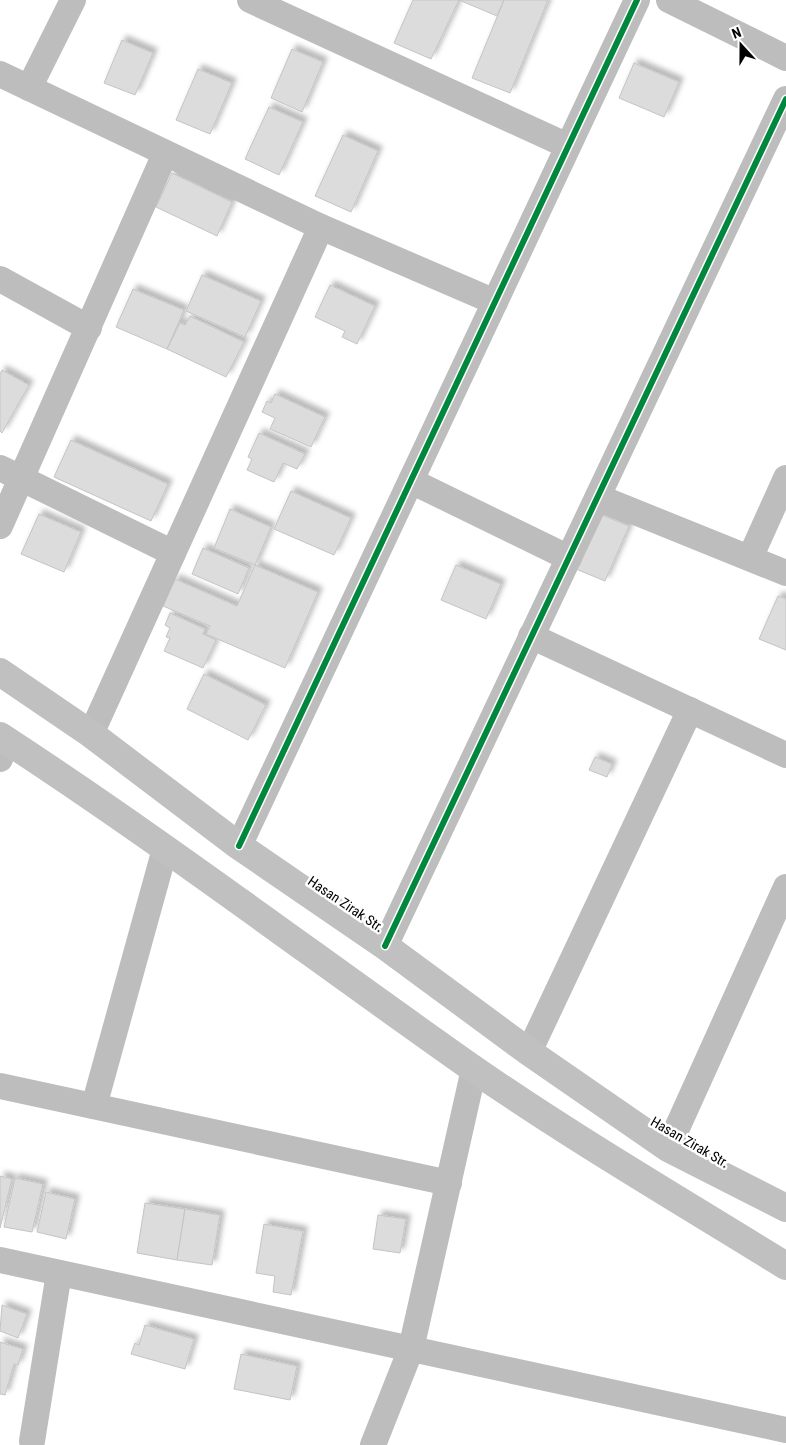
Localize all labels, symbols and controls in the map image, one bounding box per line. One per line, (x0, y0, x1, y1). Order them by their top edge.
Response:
north arrow (716, 20, 766, 70)
text: N (729, 24, 743, 42)
street label: Hasan Zirak Str. (305, 873, 387, 935)
street label: Hasan Zirak Str. (648, 1113, 732, 1171)

